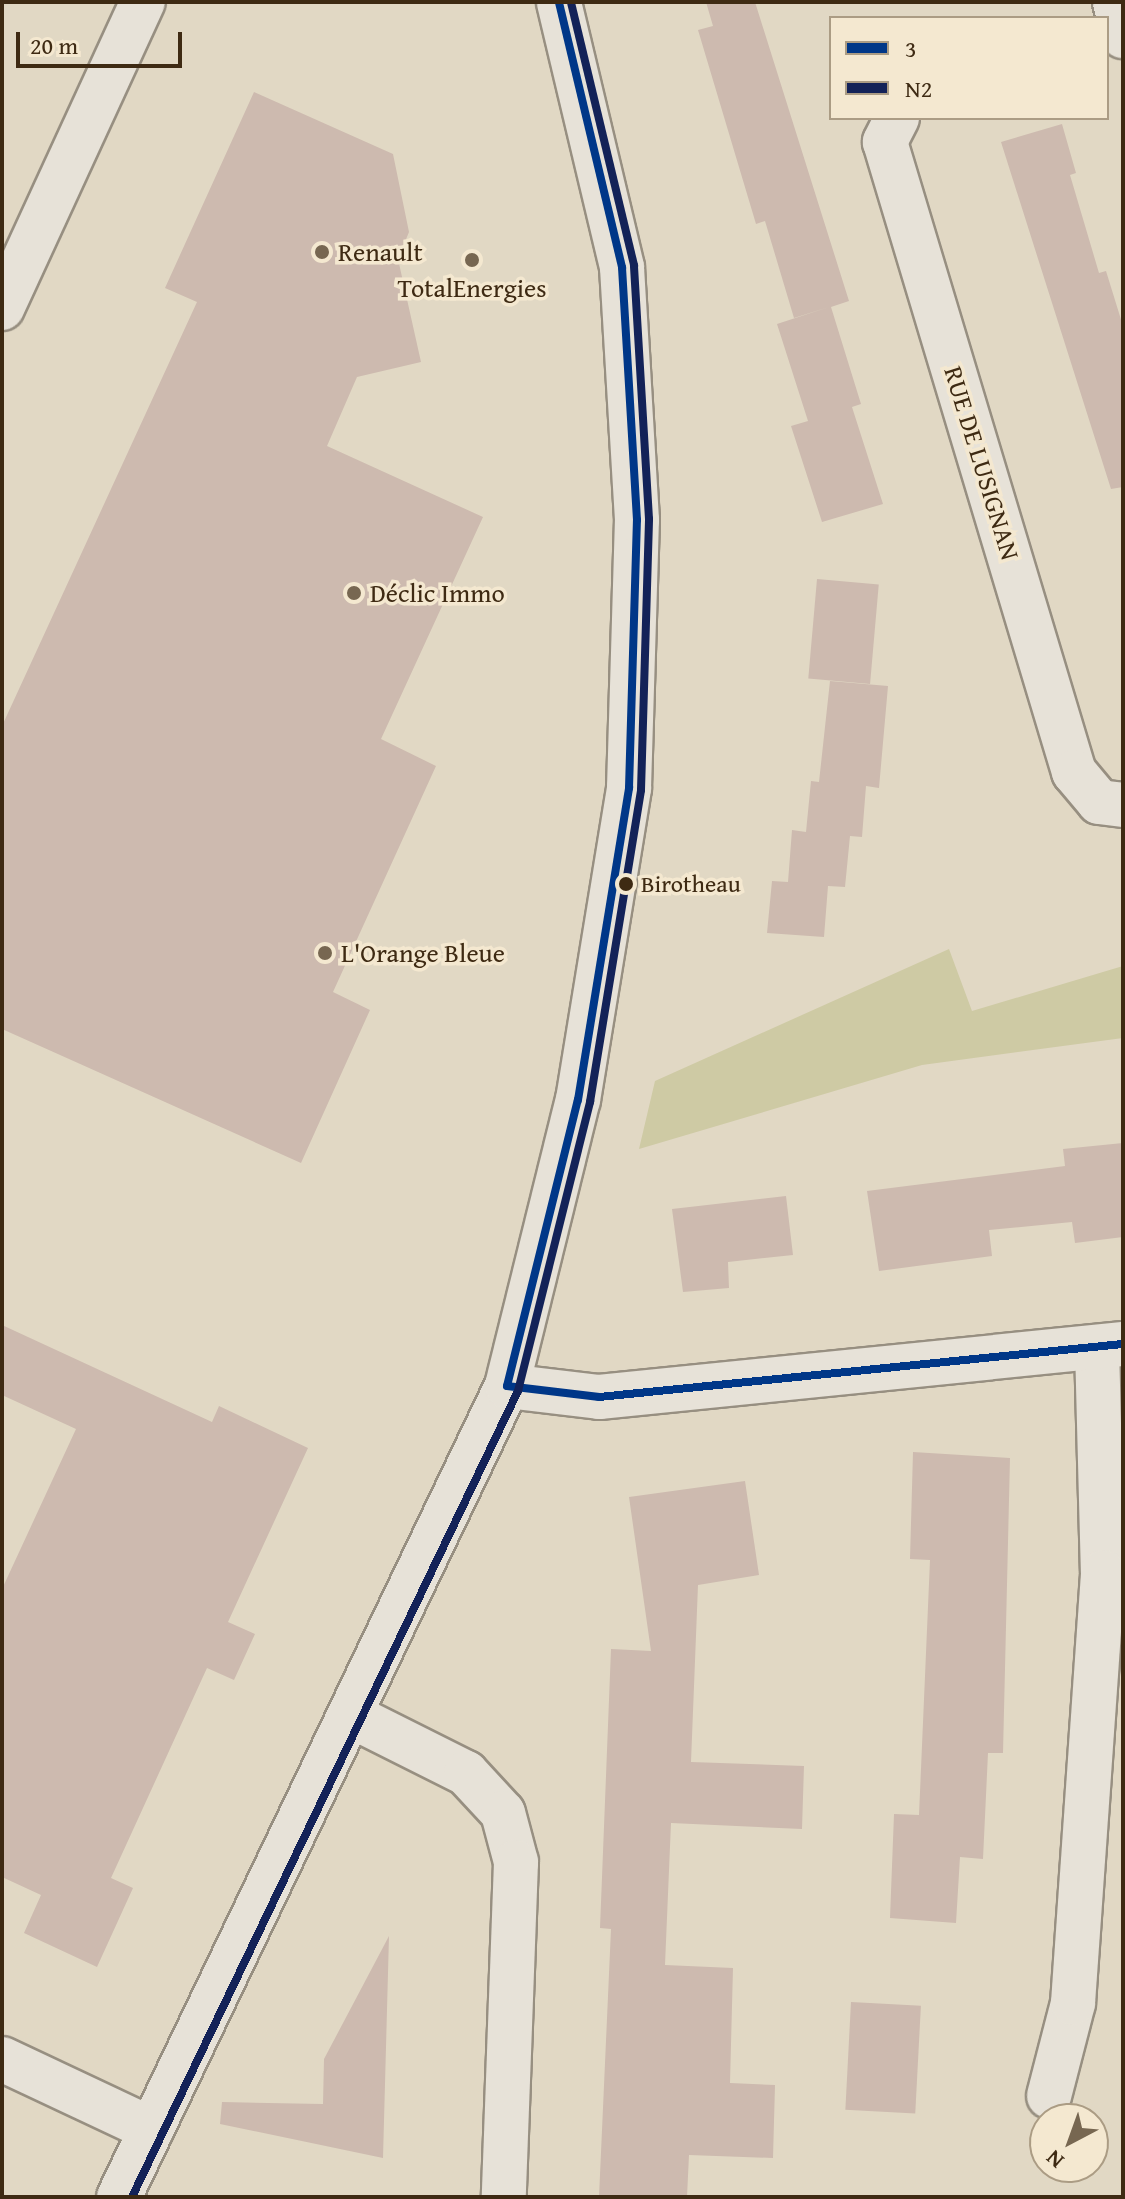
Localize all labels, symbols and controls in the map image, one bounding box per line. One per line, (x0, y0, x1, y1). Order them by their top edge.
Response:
scale bar (20, 16, 186, 66)
legend (829, 16, 1109, 120)
text: 20 m (30, 28, 78, 63)
text: 3 (905, 31, 917, 66)
text: N2 (905, 71, 932, 106)
place label: Renault (338, 236, 423, 268)
marker: Renault (313, 243, 331, 261)
marker: TotalEnergies (463, 251, 481, 269)
place label: TotalEnergies (397, 272, 547, 304)
street label: RUE DE LUSIGNAN (938, 362, 1026, 564)
place label: Déclic Immo (370, 577, 505, 609)
marker: Déclic Immo (345, 584, 363, 602)
place label: Birotheau (641, 870, 741, 898)
marker: Birotheau (618, 876, 634, 892)
place label: L'Orange Bleue (341, 937, 505, 969)
marker: L'Orange Bleue (316, 944, 334, 962)
north arrow (1029, 2103, 1109, 2183)
text: N (1039, 2143, 1071, 2177)

